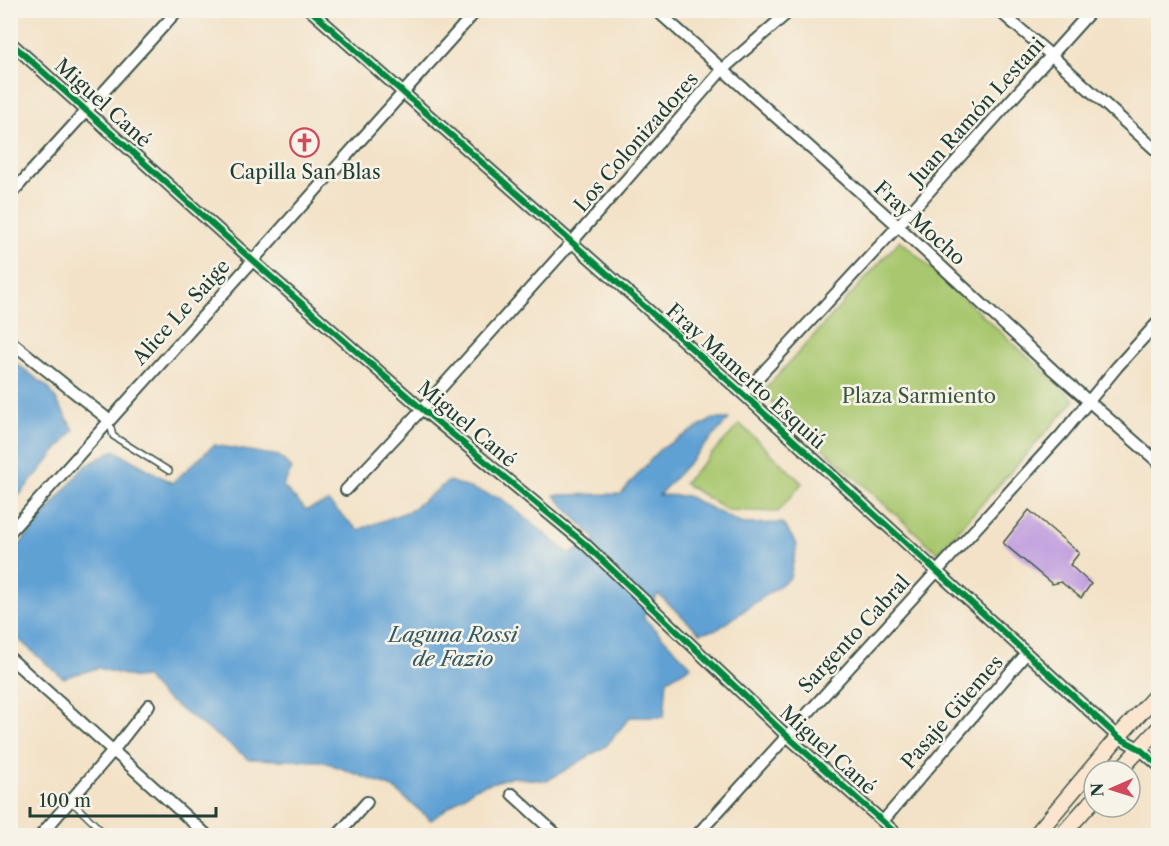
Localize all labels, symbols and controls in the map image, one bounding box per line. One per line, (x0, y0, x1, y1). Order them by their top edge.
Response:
street label: Juan Ramón Lestani (902, 32, 1050, 192)
street label: Miguel Cané (50, 53, 156, 153)
street label: Los Colonizadores (569, 67, 703, 217)
church icon: Capilla San Blas (289, 126, 321, 158)
place label: Capilla San Blas (229, 160, 381, 184)
street label: Fray Mocho (869, 176, 971, 270)
street label: Alice Le Saige (127, 254, 235, 370)
street label: Fray Mamerto Esquiú (662, 298, 830, 454)
street label: Miguel Cané (413, 376, 521, 472)
park label: Plaza Sarmiento (842, 384, 996, 408)
street label: Sargento Cabral (793, 570, 915, 698)
water label: Laguna Rossi de Fazio (386, 622, 519, 671)
street label: Pasaje Güemes (896, 650, 1008, 774)
street label: Miguel Cané (775, 700, 881, 800)
north arrow (1082, 759, 1142, 819)
scale bar (30, 780, 216, 818)
text: N (1087, 782, 1107, 797)
text: 100 m (39, 790, 91, 812)

